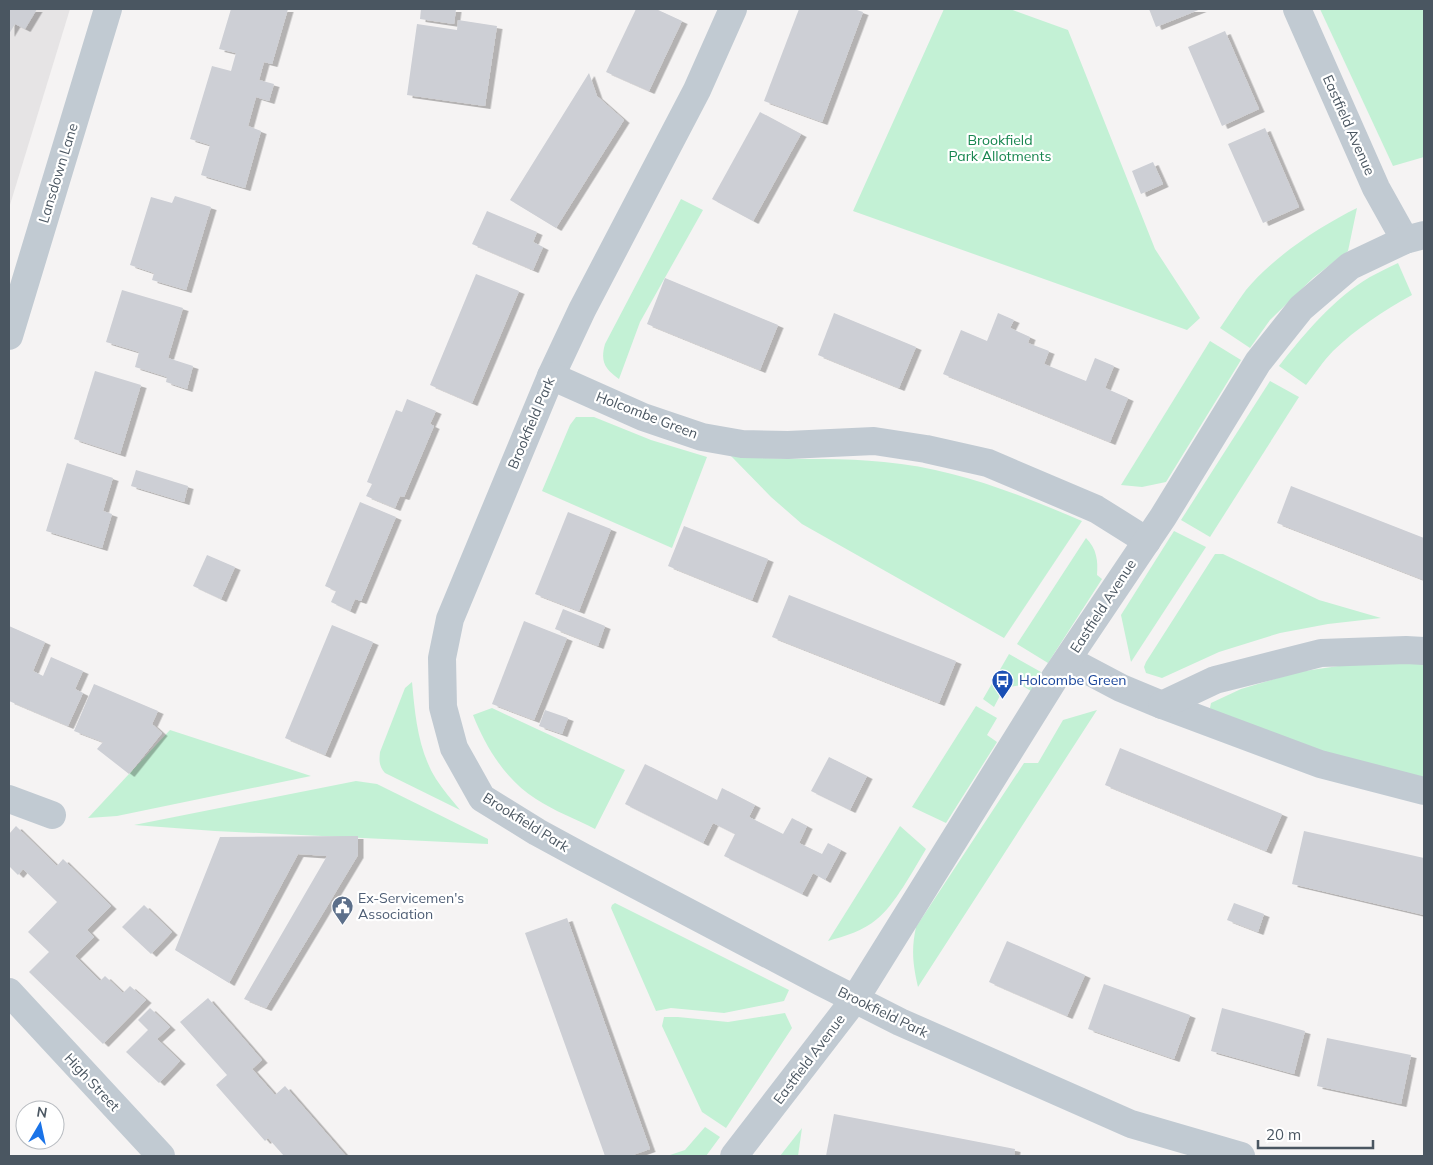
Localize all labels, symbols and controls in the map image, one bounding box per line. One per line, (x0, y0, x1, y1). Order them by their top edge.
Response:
street label: Eastfield Avenue (1319, 72, 1379, 178)
street label: Lansdown Lane (34, 121, 82, 225)
park label: Brookfield Park Allotments (949, 131, 1051, 165)
street label: Brookfield Park (504, 374, 559, 472)
street label: Holcombe Green (594, 387, 700, 443)
street label: Eastfield Avenue (1066, 556, 1140, 656)
bus stop icon: Holcombe Green (991, 668, 1015, 699)
place label: Holcombe Green (1019, 671, 1126, 689)
street label: Brookfield Park (480, 788, 573, 856)
place label: Ex-Servicemen's Association (358, 889, 464, 923)
public building icon: Ex-Servicemen's Association (330, 894, 354, 925)
street label: Brookfield Park (835, 982, 932, 1042)
street label: Eastfield Avenue (769, 1010, 849, 1108)
street label: High Street (60, 1049, 124, 1115)
north arrow (15, 1100, 65, 1150)
text: N (35, 1102, 49, 1122)
scale bar (1258, 1118, 1373, 1150)
text: 20 m (1266, 1125, 1301, 1144)

